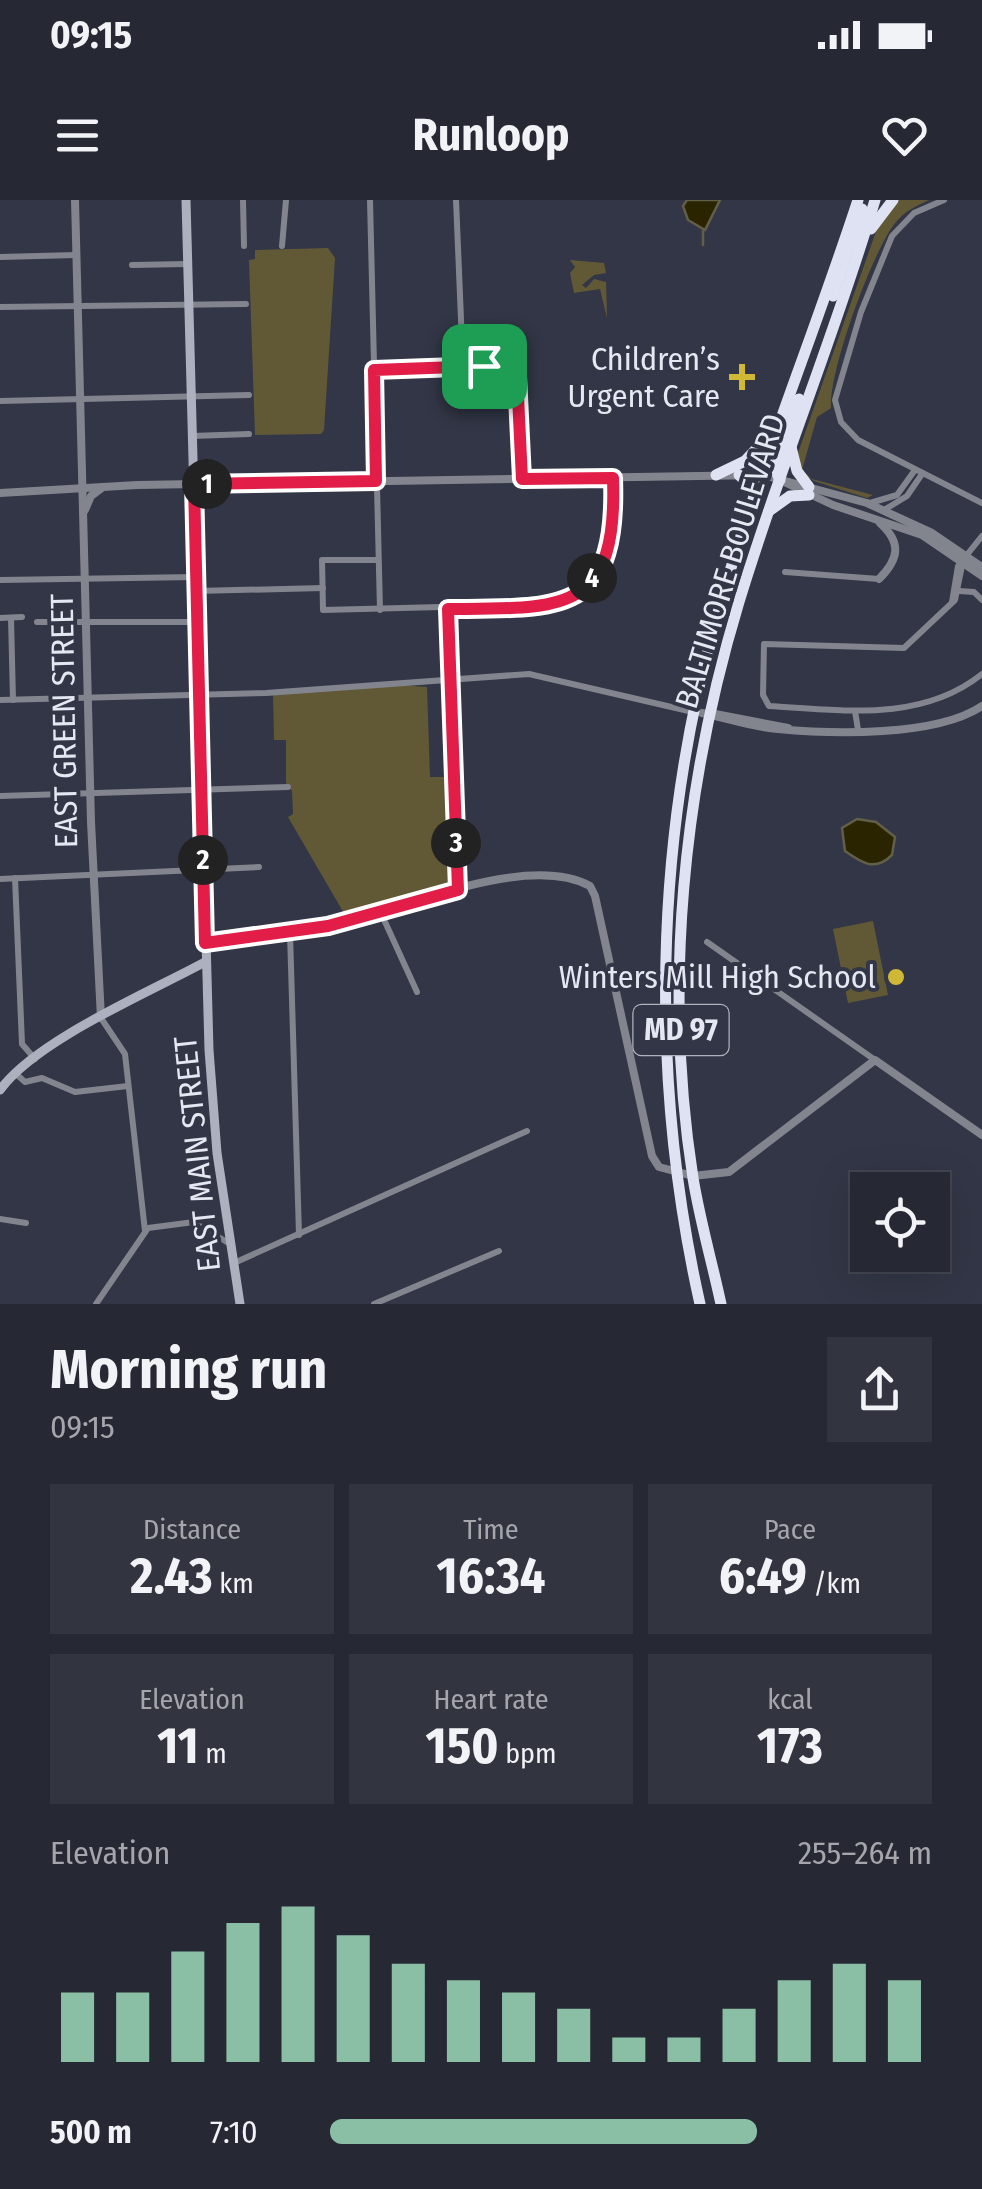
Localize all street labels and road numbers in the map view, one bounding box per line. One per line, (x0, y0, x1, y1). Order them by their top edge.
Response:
street label: BALTIMORE BOULEVARD (667, 409, 793, 713)
street label: EAST GREEN STREET (43, 593, 85, 848)
road number: MD 97 (634, 1005, 728, 1055)
street label: EAST MAIN STREET (166, 1034, 228, 1274)

